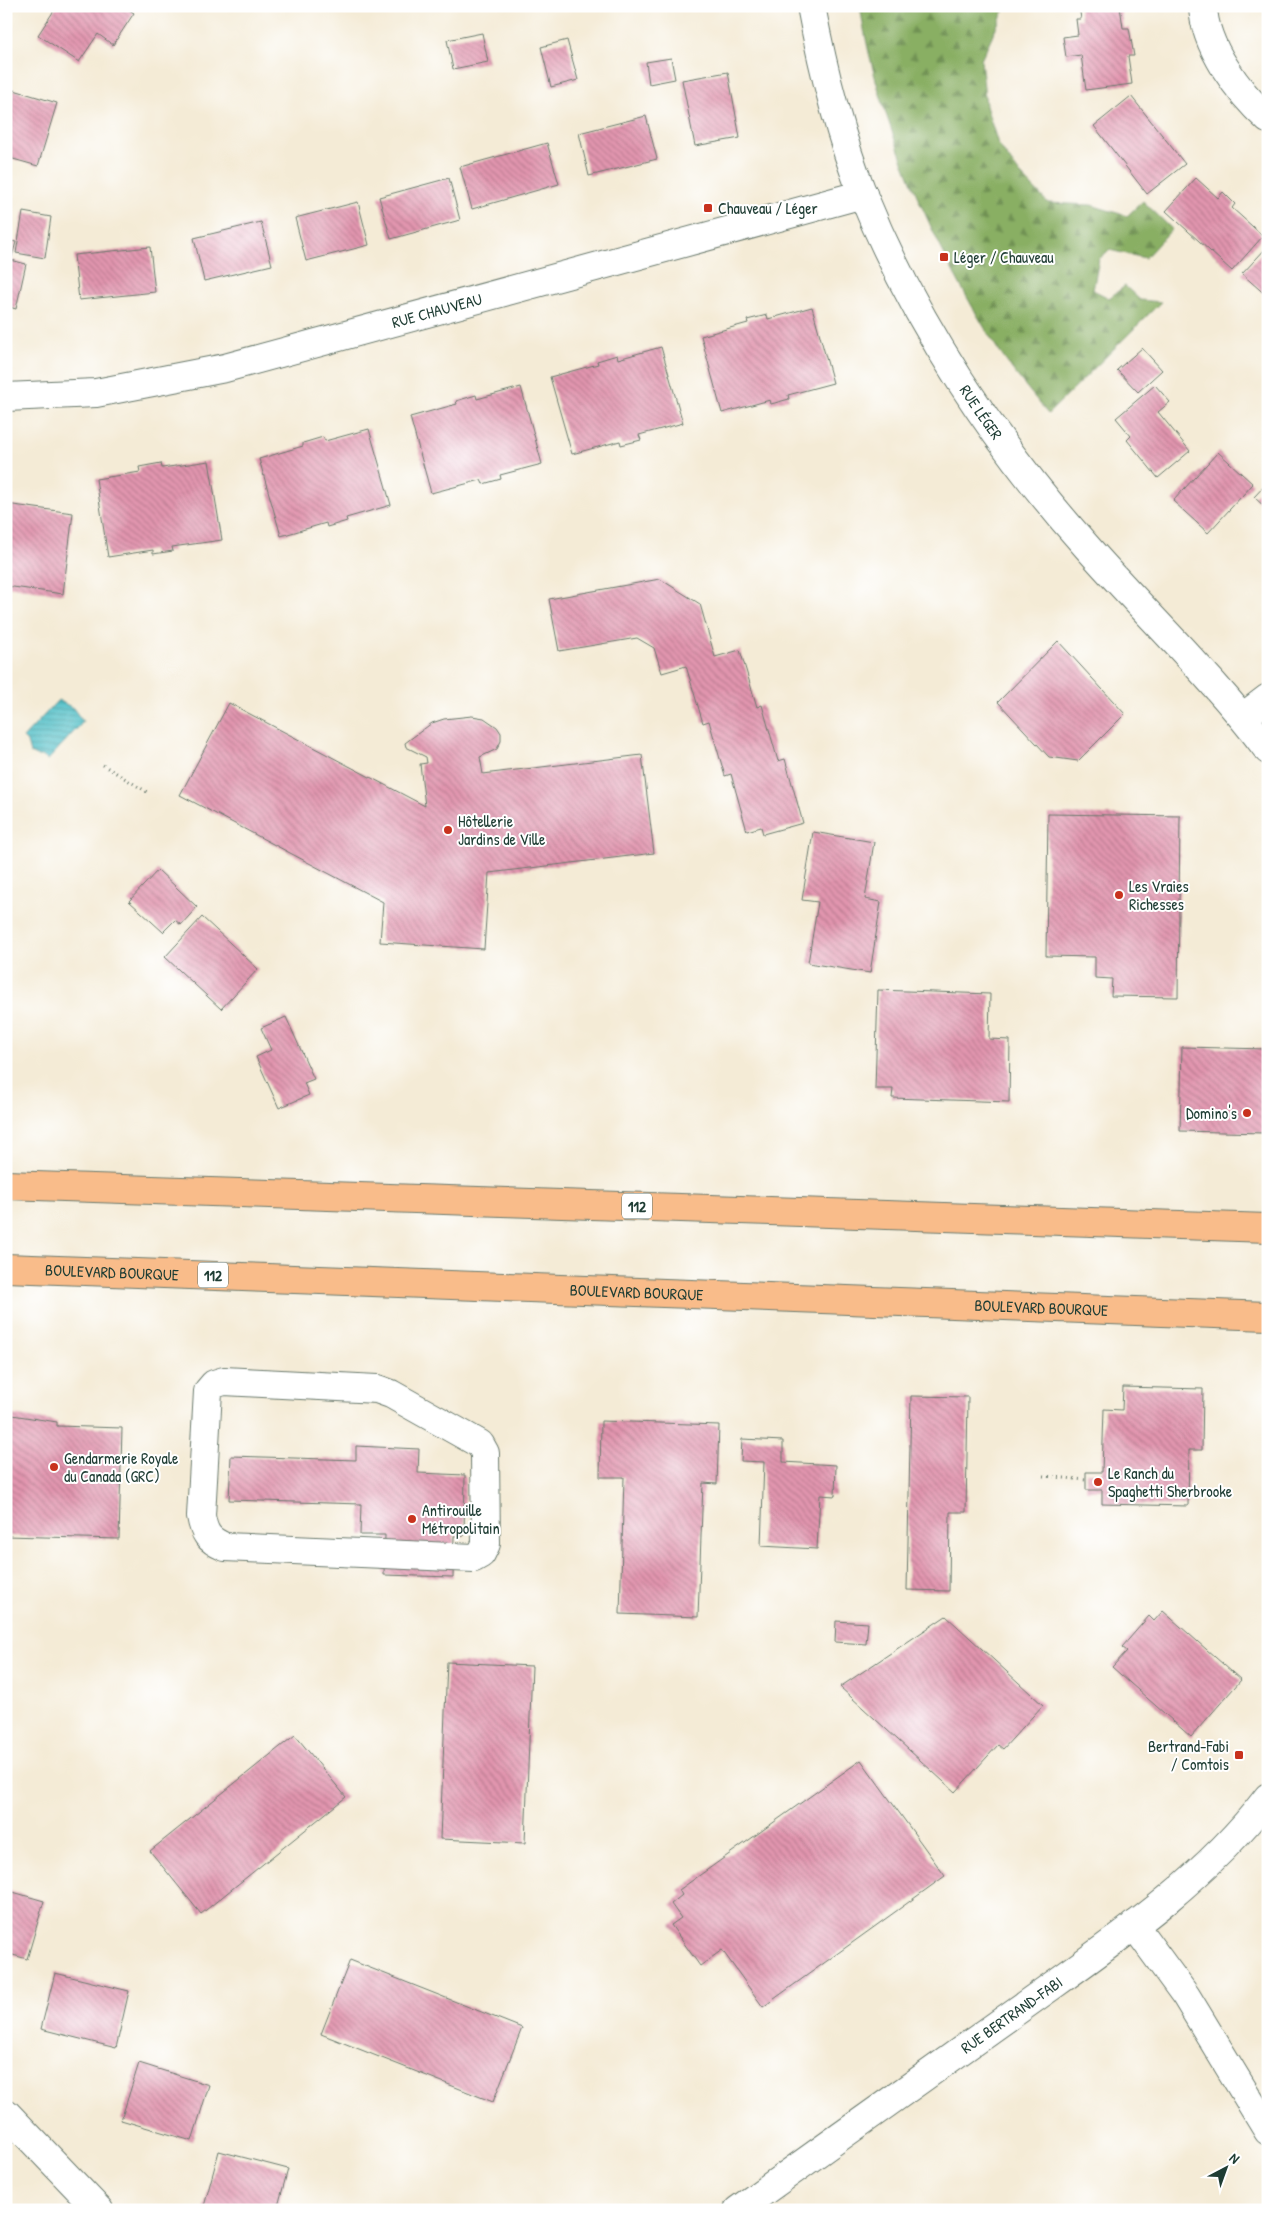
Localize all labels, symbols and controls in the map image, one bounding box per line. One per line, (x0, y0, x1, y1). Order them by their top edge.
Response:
place label: Chauveau / Léger (718, 197, 818, 219)
marker: Chauveau / Léger (702, 202, 714, 214)
place label: Léger / Chauveau (954, 246, 1054, 268)
marker: Léger / Chauveau (938, 251, 950, 263)
street label: RUE CHAUVEAU (389, 287, 484, 333)
street label: RUE LÉGER (955, 380, 1008, 444)
place label: Hôtellerie Jardins de Ville (458, 810, 546, 850)
marker: Hôtellerie Jardins de Ville (442, 824, 454, 836)
place label: Les Vraies Richesses (1129, 875, 1189, 915)
marker: Les Vraies Richesses (1113, 889, 1125, 901)
place label: Domino's (1186, 1102, 1237, 1124)
marker: Domino's (1241, 1107, 1253, 1119)
road number: 112 (622, 1194, 652, 1218)
street label: BOULEVARD BOURQUE (45, 1258, 179, 1286)
road number: 112 (198, 1262, 228, 1288)
street label: BOULEVARD BOURQUE (569, 1278, 704, 1306)
street label: BOULEVARD BOURQUE (974, 1294, 1108, 1321)
place label: Gendarmerie Royale du Canada (GRC) (64, 1447, 179, 1487)
marker: Gendarmerie Royale du Canada (GRC) (48, 1461, 60, 1473)
place label: Le Ranch du Spaghetti Sherbrooke (1108, 1462, 1233, 1502)
marker: Le Ranch du Spaghetti Sherbrooke (1092, 1476, 1104, 1488)
place label: Antirouille Métropolitain (422, 1499, 500, 1539)
marker: Antirouille Métropolitain (406, 1513, 418, 1525)
place label: Bertrand-Fabi / Comtois (1148, 1735, 1229, 1775)
marker: Bertrand-Fabi / Comtois (1233, 1749, 1245, 1761)
street label: RUE BERTRAND-FABI (956, 1971, 1067, 2058)
north arrow (1202, 2144, 1252, 2194)
text: N (1226, 2148, 1244, 2168)

